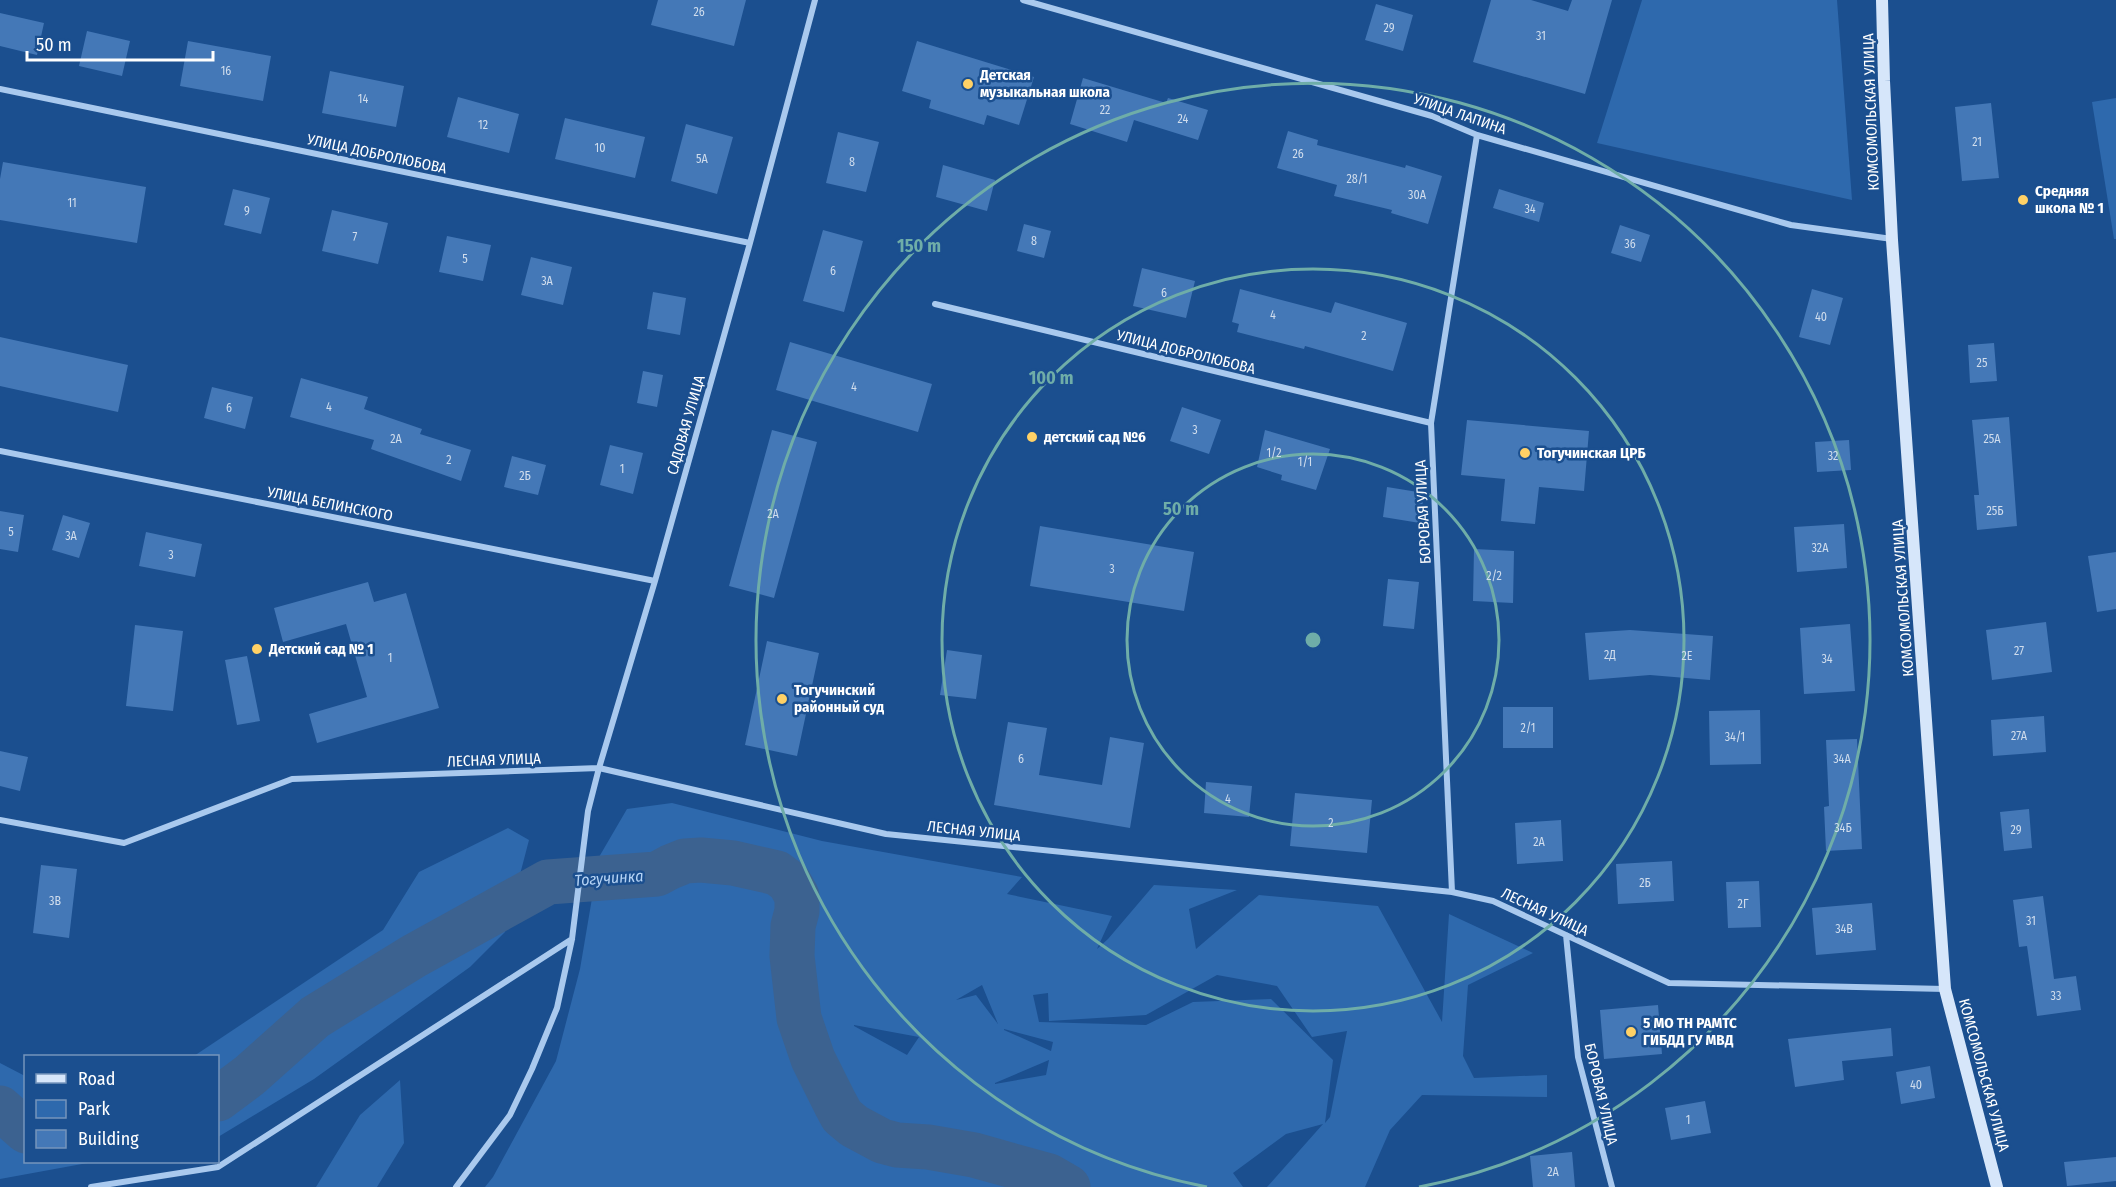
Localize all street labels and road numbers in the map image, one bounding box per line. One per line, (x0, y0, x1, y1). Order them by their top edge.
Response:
street label: КОМСОМОЛЬСКАЯ УЛИЦА (1859, 33, 1883, 191)
street label: УЛИЦА ЛАПИНА (1410, 89, 1509, 138)
street label: УЛИЦА ДОБРОЛЮБОВА (305, 130, 449, 178)
street label: УЛИЦА ДОБРОЛЮБОВА (1114, 326, 1257, 378)
street label: САДОВАЯ УЛИЦА (663, 373, 709, 477)
street label: БОРОВАЯ УЛИЦА (1411, 459, 1435, 564)
street label: УЛИЦА БЕЛИНСКОГО (265, 483, 394, 525)
street label: КОМСОМОЛЬСКАЯ УЛИЦА (1889, 519, 1917, 677)
street label: ЛЕСНАЯ УЛИЦА (447, 749, 541, 771)
street label: ЛЕСНАЯ УЛИЦА (926, 817, 1022, 845)
street label: ЛЕСНАЯ УЛИЦА (1499, 884, 1591, 940)
street label: КОМСОМОЛЬСКАЯ УЛИЦА (1955, 997, 2013, 1154)
street label: БОРОВАЯ УЛИЦА (1581, 1041, 1622, 1147)

